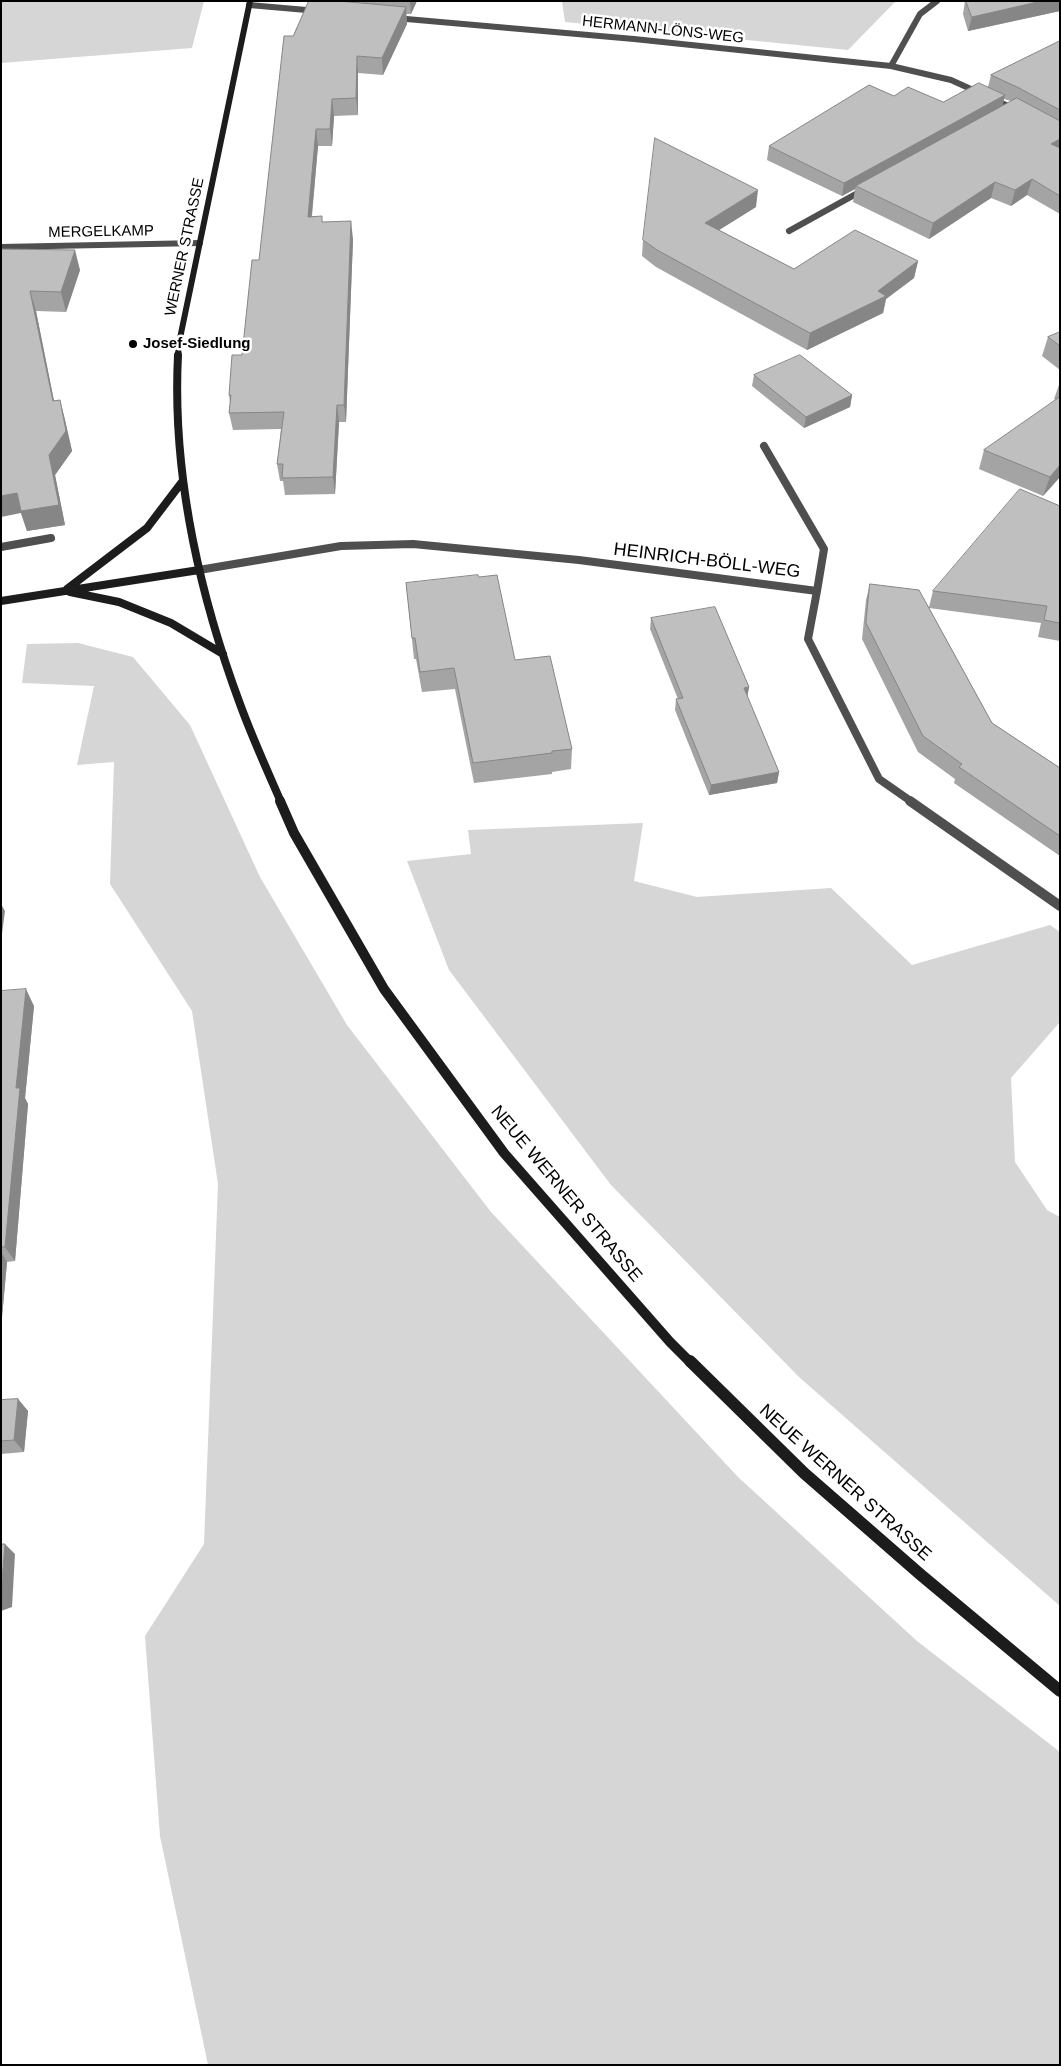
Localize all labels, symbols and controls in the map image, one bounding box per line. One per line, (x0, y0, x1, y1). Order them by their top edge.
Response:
street label: HERMANN-LÖNS-WEG (581, 13, 745, 47)
street label: WERNER STRASSE (162, 176, 208, 318)
street label: MERGELKAMP (48, 222, 154, 242)
place label: Josef-Siedlung (143, 335, 251, 353)
marker: Josef-Siedlung (127, 338, 139, 350)
street label: HEINRICH-BÖLL-WEG (612, 539, 802, 583)
street label: NEUE WERNER STRASSE (486, 1101, 646, 1287)
street label: NEUE WERNER STRASSE (755, 1400, 935, 1566)

